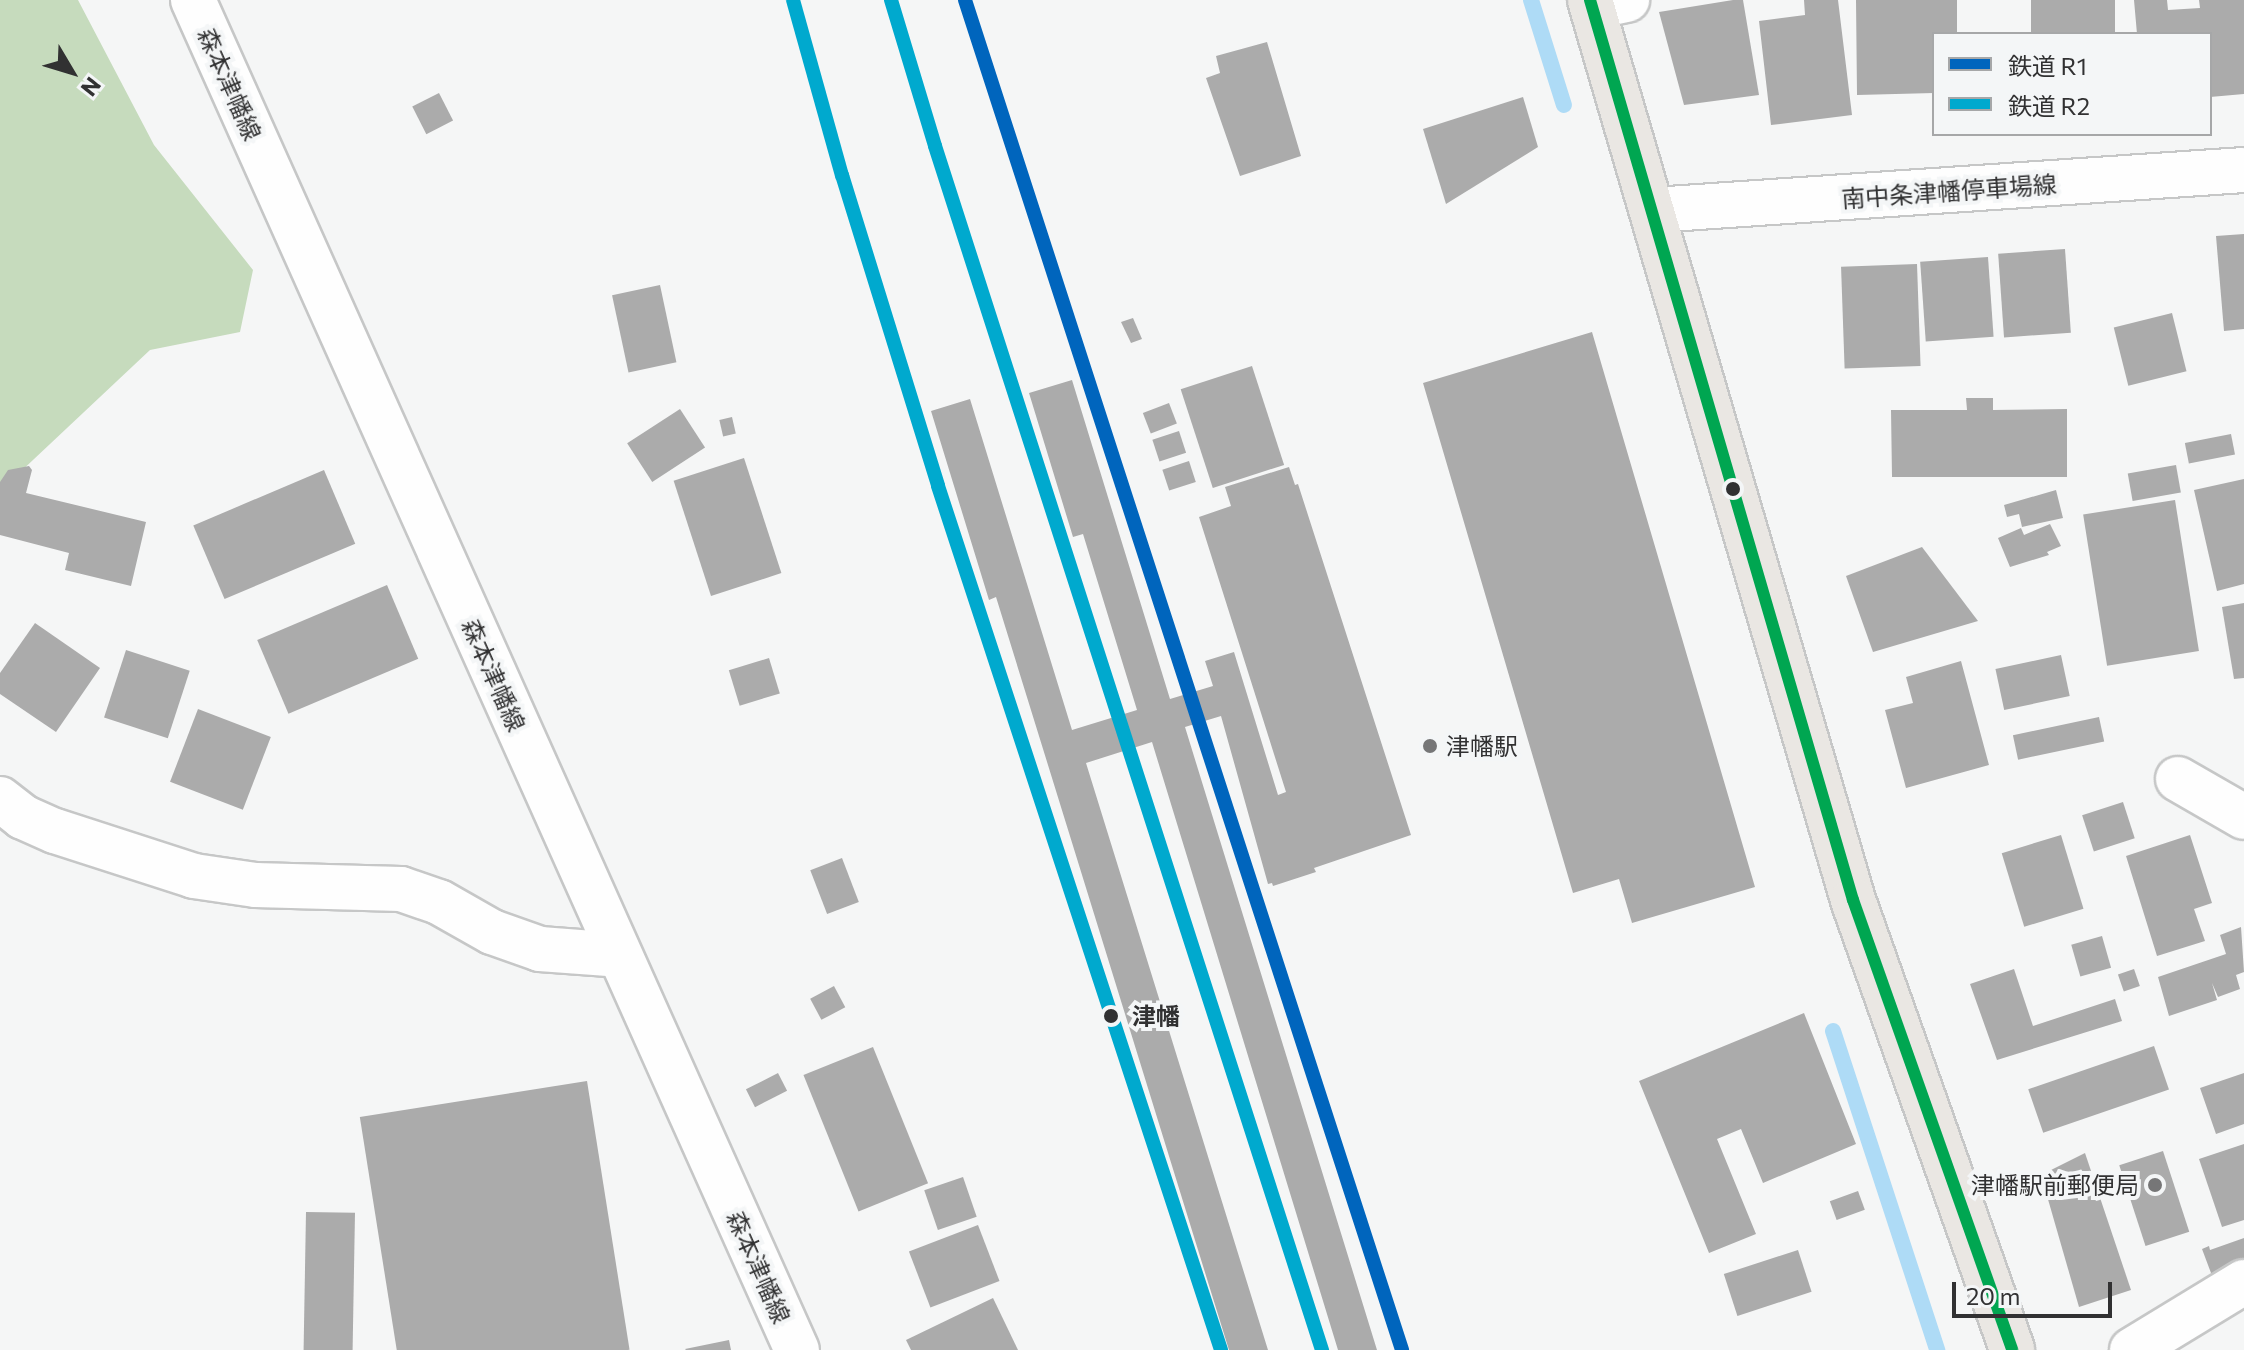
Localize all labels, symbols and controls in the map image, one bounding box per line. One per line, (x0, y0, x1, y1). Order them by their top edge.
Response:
street label: 森本津幡線 (192, 23, 268, 145)
north arrow (32, 32, 112, 112)
legend (1932, 32, 2212, 136)
text: 鉄道 R1 (2008, 51, 2087, 80)
text: N (76, 72, 107, 102)
text: 鉄道 R2 (2008, 91, 2090, 120)
street label: 南中条津幡停車場線 (1840, 169, 2058, 213)
unlabelled marker (1725, 481, 1741, 497)
street label: 森本津幡線 (456, 614, 532, 736)
place label: 津幡駅 (1446, 732, 1518, 760)
marker: 津幡駅 (1421, 737, 1439, 755)
marker: 津幡 (1097, 1002, 1125, 1030)
place label: 津幡 (1132, 1002, 1180, 1030)
place label: 津幡駅前郵便局 (1971, 1171, 2139, 1199)
marker: 津幡駅前郵便局 (2146, 1176, 2164, 1194)
street label: 森本津幡線 (721, 1206, 797, 1328)
scale bar (1956, 1266, 2116, 1316)
text: 20 m (1966, 1281, 2020, 1310)

